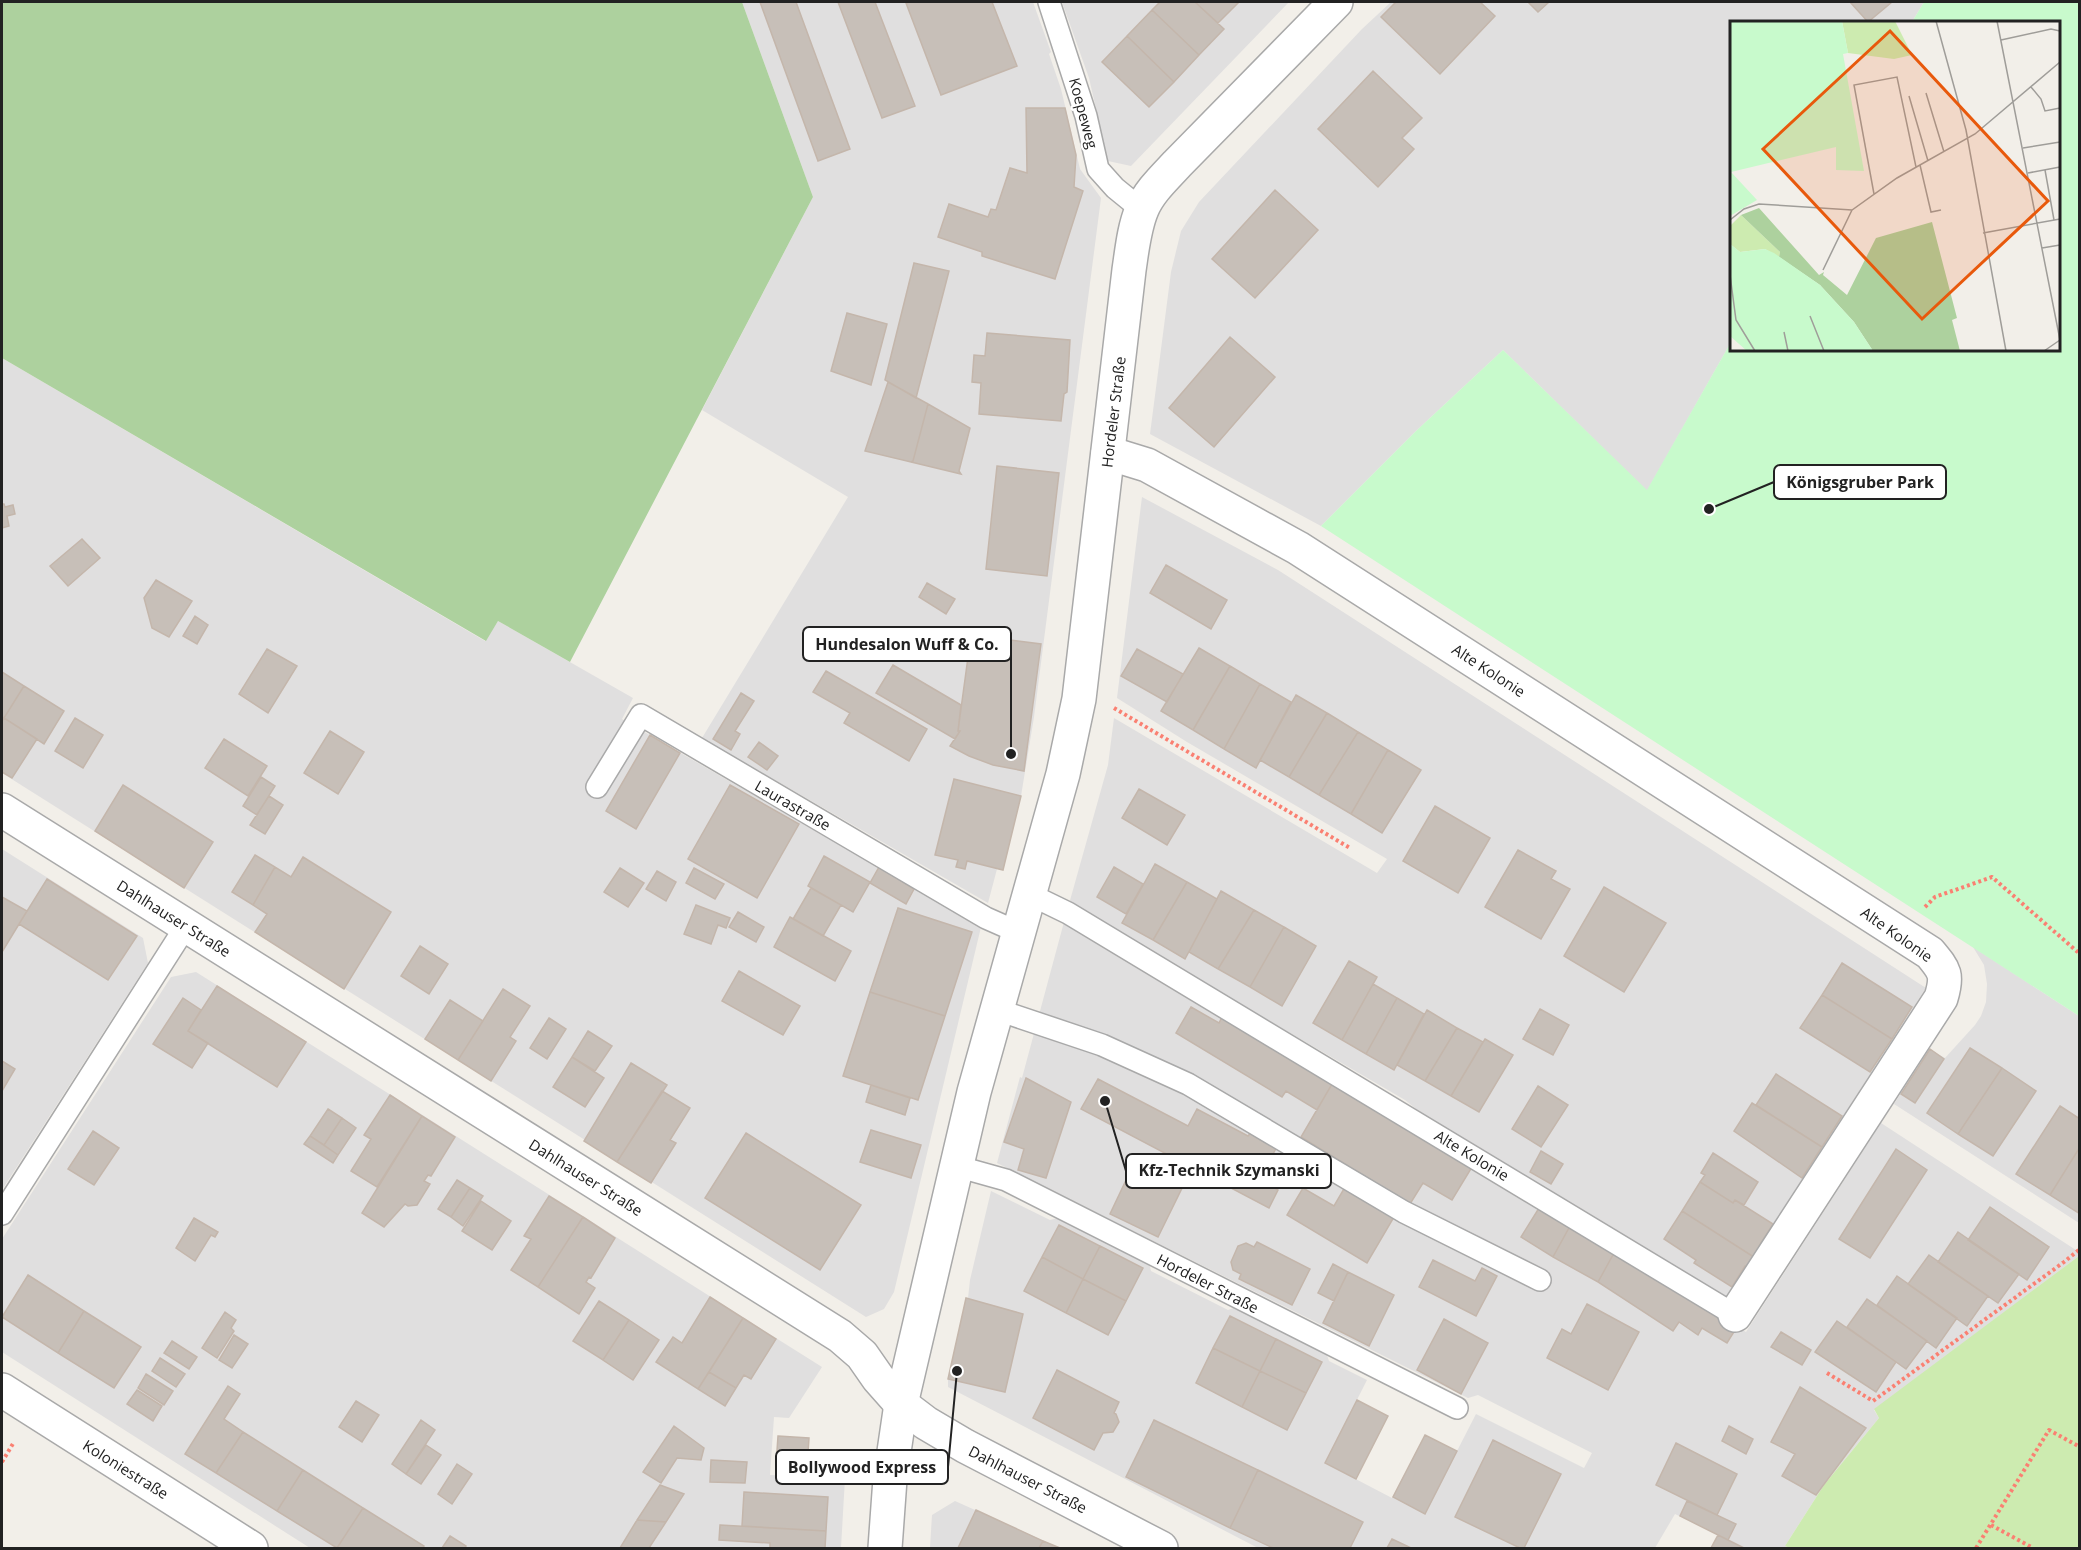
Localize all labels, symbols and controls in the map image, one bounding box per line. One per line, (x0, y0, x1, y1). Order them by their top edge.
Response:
inset map (1730, 21, 2060, 351)
street label: Koepeweg (1065, 75, 1103, 151)
street label: Hordeler Straße (1096, 355, 1130, 469)
callout: Königsgruber Park (1774, 465, 1946, 499)
text: Königsgruber Park (1786, 471, 1934, 493)
callout: Hundesalon Wuff & Co. (803, 627, 1011, 661)
text: Hundesalon Wuff & Co. (815, 633, 999, 655)
street label: Alte Kolonie (1449, 639, 1529, 701)
street label: Laurastraße (751, 775, 835, 835)
street label: Dahlhauser Straße (113, 875, 235, 961)
street label: Alte Kolonie (1857, 902, 1937, 966)
street label: Alte Kolonie (1431, 1125, 1513, 1185)
street label: Dahlhauser Straße (525, 1134, 647, 1220)
callout: Kfz-Technik Szymanski (1126, 1154, 1331, 1188)
text: Kfz-Technik Szymanski (1138, 1159, 1320, 1181)
street label: Hordeler Straße (1154, 1249, 1262, 1317)
street label: Koloniestraße (80, 1435, 172, 1503)
street label: Dahlhauser Straße (965, 1441, 1091, 1517)
callout: Bollywood Express (776, 1450, 948, 1484)
text: Bollywood Express (788, 1456, 936, 1478)

